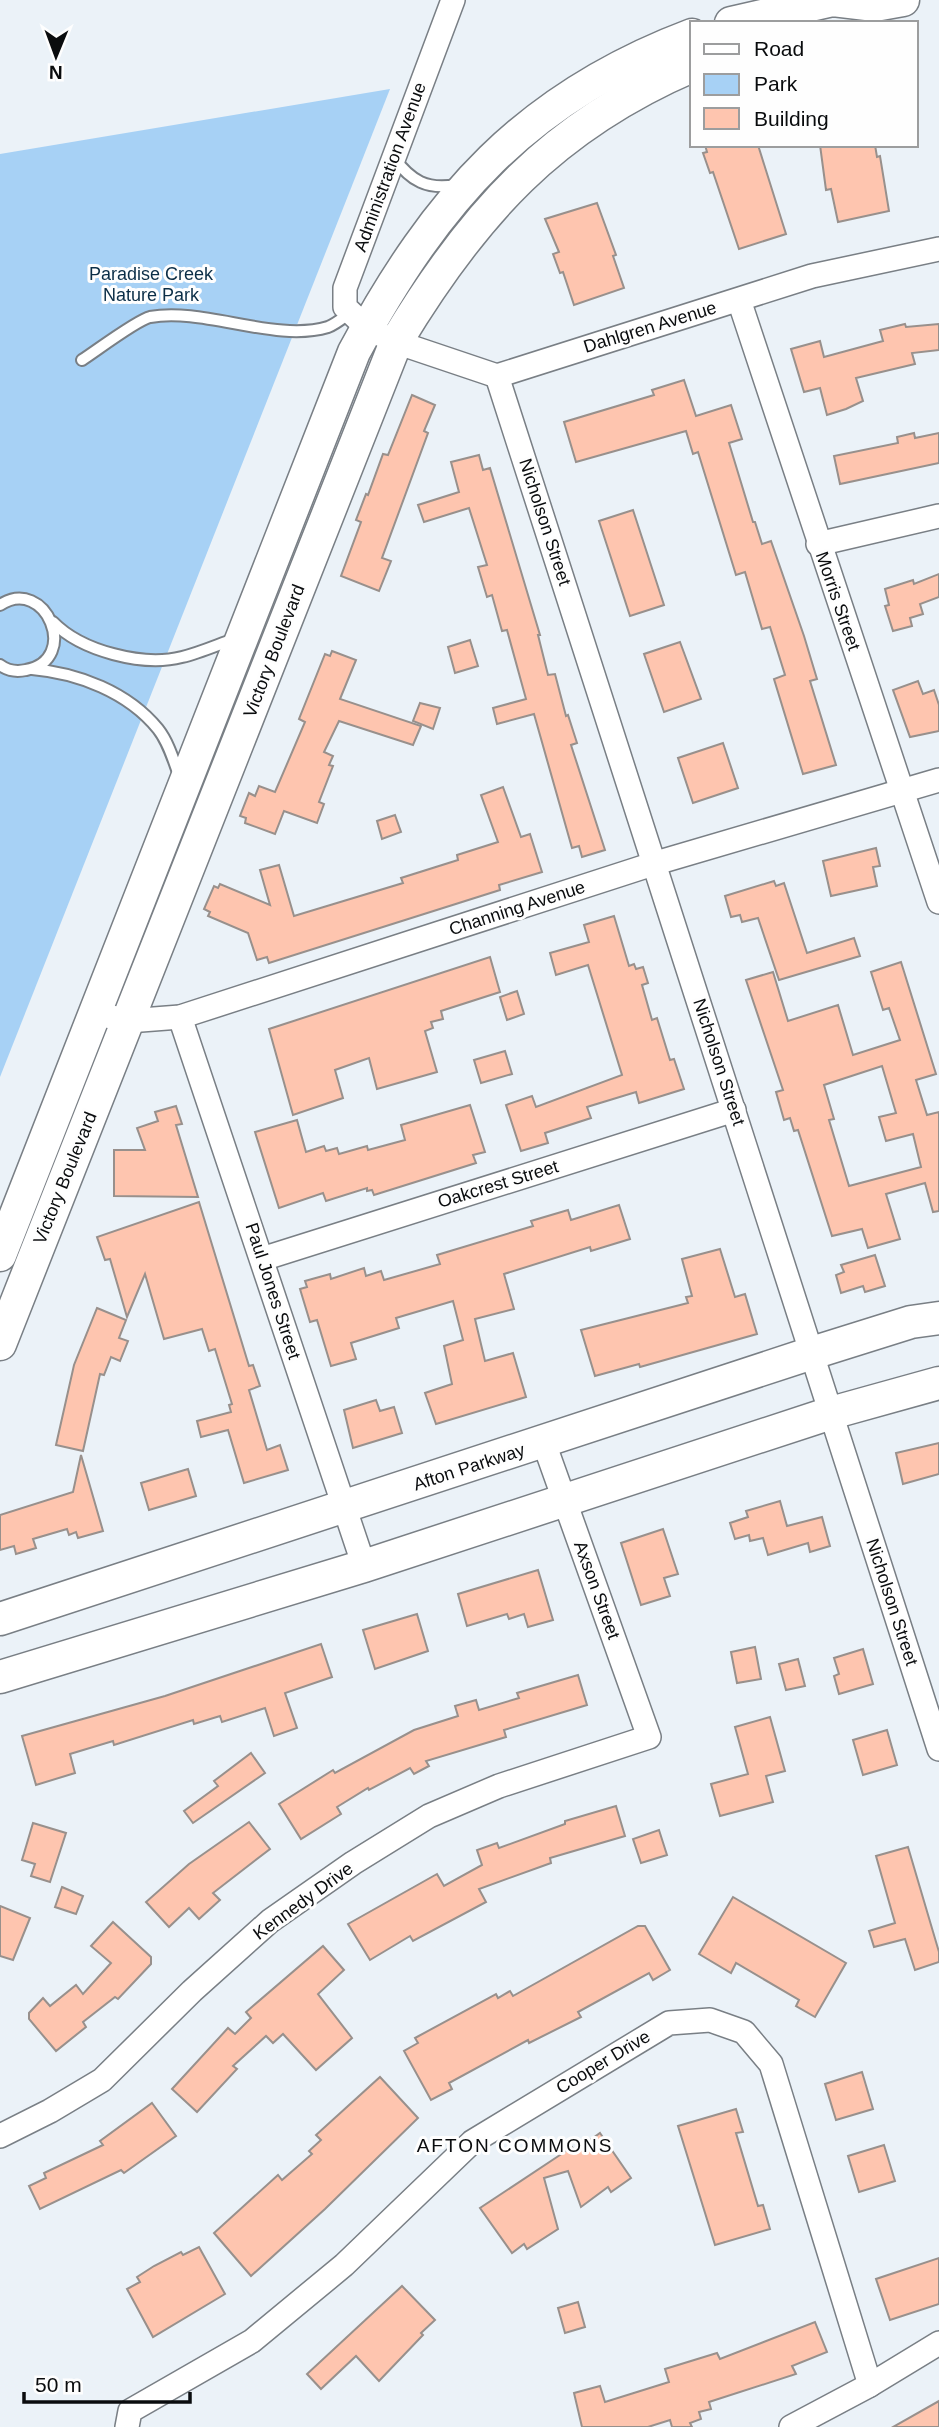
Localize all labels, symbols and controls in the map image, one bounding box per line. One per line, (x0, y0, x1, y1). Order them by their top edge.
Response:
north arrow (21, 21, 91, 91)
legend (690, 21, 918, 147)
text: Road (754, 37, 804, 60)
text: N (49, 62, 63, 83)
text: Park (754, 72, 798, 95)
street label: Administration Avenue (350, 80, 430, 254)
text: Building (754, 107, 829, 130)
park label: Paradise Creek Nature Park (89, 264, 214, 305)
street label: Dahlgren Avenue (581, 297, 719, 357)
street label: Nicholson Street (515, 456, 575, 588)
street label: Morris Street (812, 549, 864, 653)
street label: Victory Boulevard (239, 582, 309, 720)
street label: Channing Avenue (446, 877, 588, 939)
street label: Nicholson Street (689, 996, 749, 1128)
street label: Victory Boulevard (29, 1109, 101, 1247)
street label: Oakcrest Street (435, 1156, 561, 1212)
street label: Paul Jones Street (242, 1220, 304, 1362)
street label: Afton Parkway (411, 1440, 527, 1494)
street label: Nicholson Street (862, 1536, 922, 1668)
street label: Axson Street (570, 1538, 624, 1642)
street label: Kennedy Drive (249, 1858, 357, 1944)
street label: Cooper Drive (552, 2026, 654, 2098)
district label: AFTON COMMONS (417, 2135, 613, 2156)
scale bar (24, 2360, 191, 2404)
text: 50 m (35, 2373, 82, 2396)

